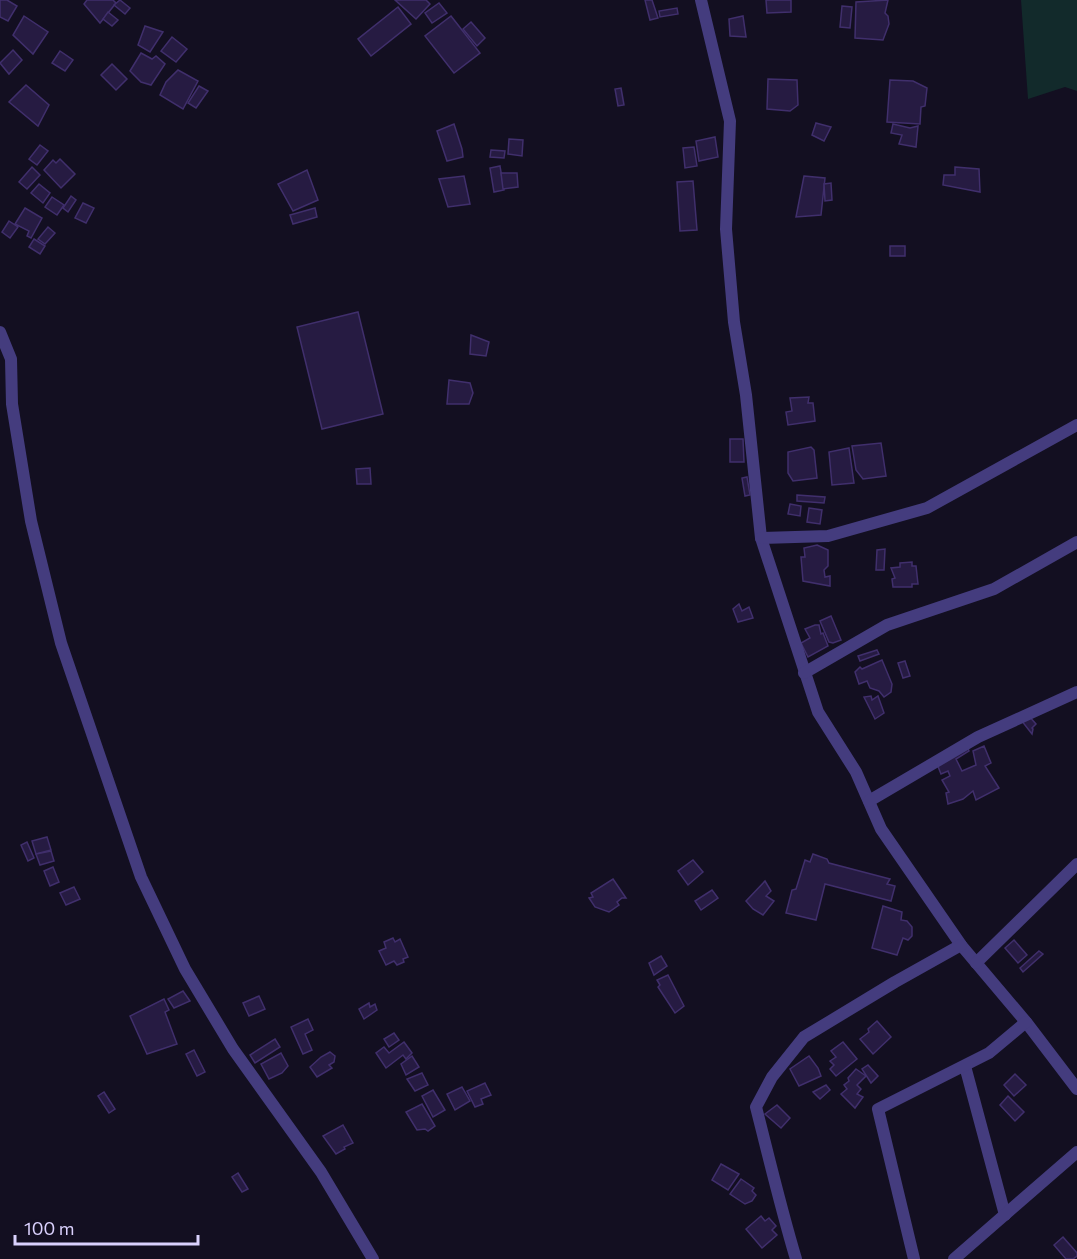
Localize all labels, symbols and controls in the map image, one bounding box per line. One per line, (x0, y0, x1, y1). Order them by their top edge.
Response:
scale bar (15, 1208, 198, 1246)
text: 100 m (24, 1217, 74, 1239)

